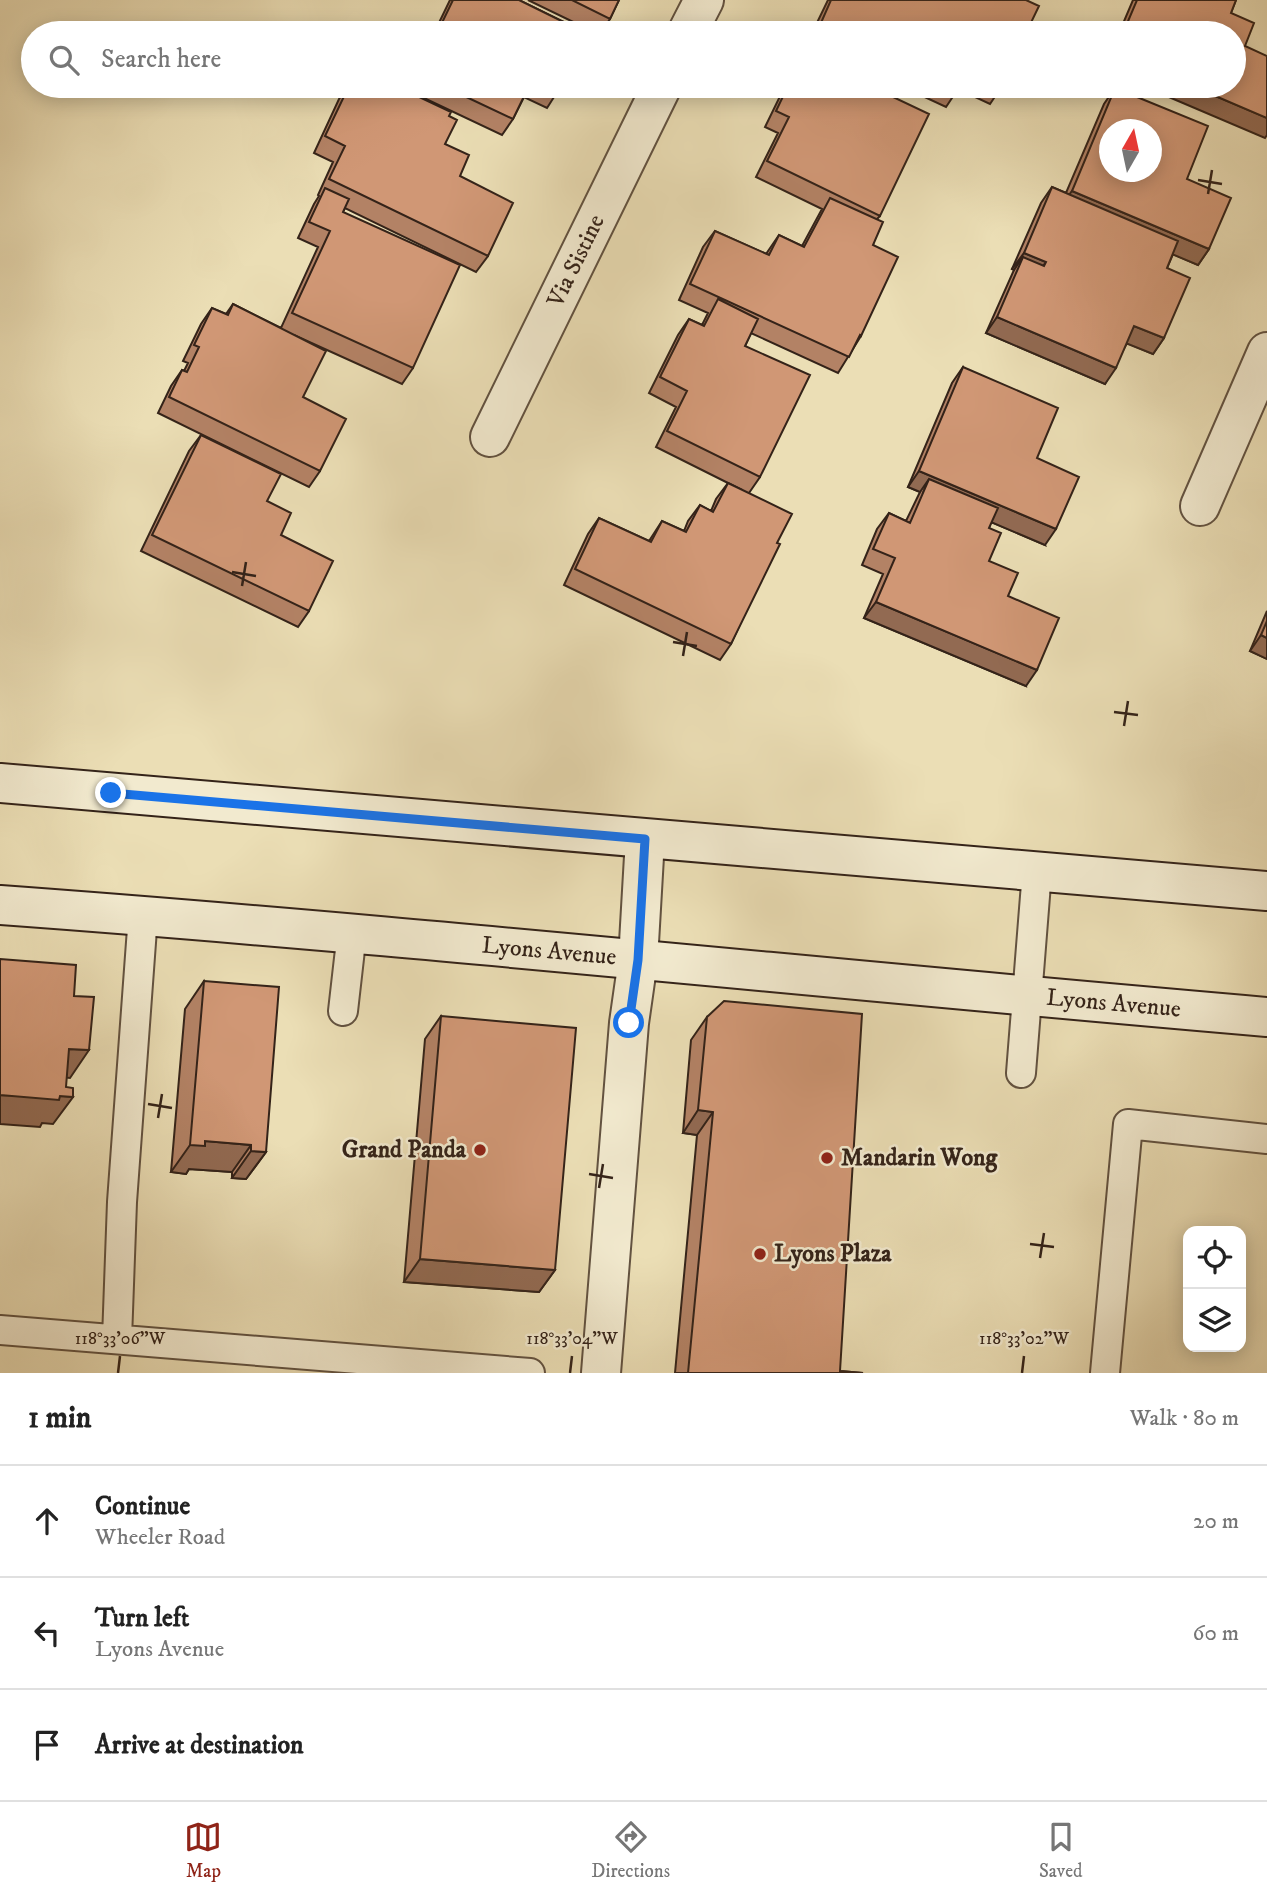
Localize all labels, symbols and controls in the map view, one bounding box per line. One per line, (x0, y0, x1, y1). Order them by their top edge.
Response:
search box (21, 21, 1246, 98)
icon: search (45, 41, 83, 79)
text: Search here (101, 43, 221, 76)
north arrow (1099, 119, 1162, 182)
street label: Via Sistine (540, 210, 612, 313)
route end (95, 777, 126, 808)
street label: Lyons Avenue (481, 930, 618, 972)
street label: Lyons Avenue (1045, 983, 1182, 1024)
route start (613, 1007, 644, 1038)
place label: Grand Panda (342, 1135, 467, 1165)
marker: Grand Panda (472, 1142, 488, 1158)
place label: Mandarin Wong (841, 1143, 999, 1173)
marker: Mandarin Wong (819, 1150, 835, 1166)
map controls (1183, 1226, 1246, 1352)
button: locate (1183, 1226, 1246, 1289)
place label: Lyons Plaza (774, 1239, 892, 1269)
marker: Lyons Plaza (752, 1246, 768, 1262)
button: layers (1183, 1289, 1246, 1352)
text: 118°33'06"W (75, 1328, 166, 1350)
text: 118°33'04"W (526, 1328, 618, 1350)
text: 118°33'02"W (979, 1328, 1070, 1350)
text: 1 min (28, 1400, 91, 1437)
text: Walk · 80 m (1130, 1404, 1239, 1433)
text: Continue (95, 1490, 190, 1523)
icon: ahead (28, 1502, 66, 1540)
text: 20 m (1193, 1507, 1239, 1536)
text: Wheeler Road (95, 1523, 225, 1552)
text: Turn left (95, 1602, 189, 1635)
icon: left (28, 1614, 66, 1652)
text: 60 m (1192, 1619, 1239, 1648)
text: Lyons Avenue (95, 1635, 224, 1664)
icon: arrive (28, 1726, 66, 1764)
text: Arrive at destination (95, 1729, 304, 1762)
tab: Map (184, 1818, 222, 1883)
tab: Directions (591, 1818, 670, 1883)
tab: Saved (1039, 1818, 1083, 1883)

